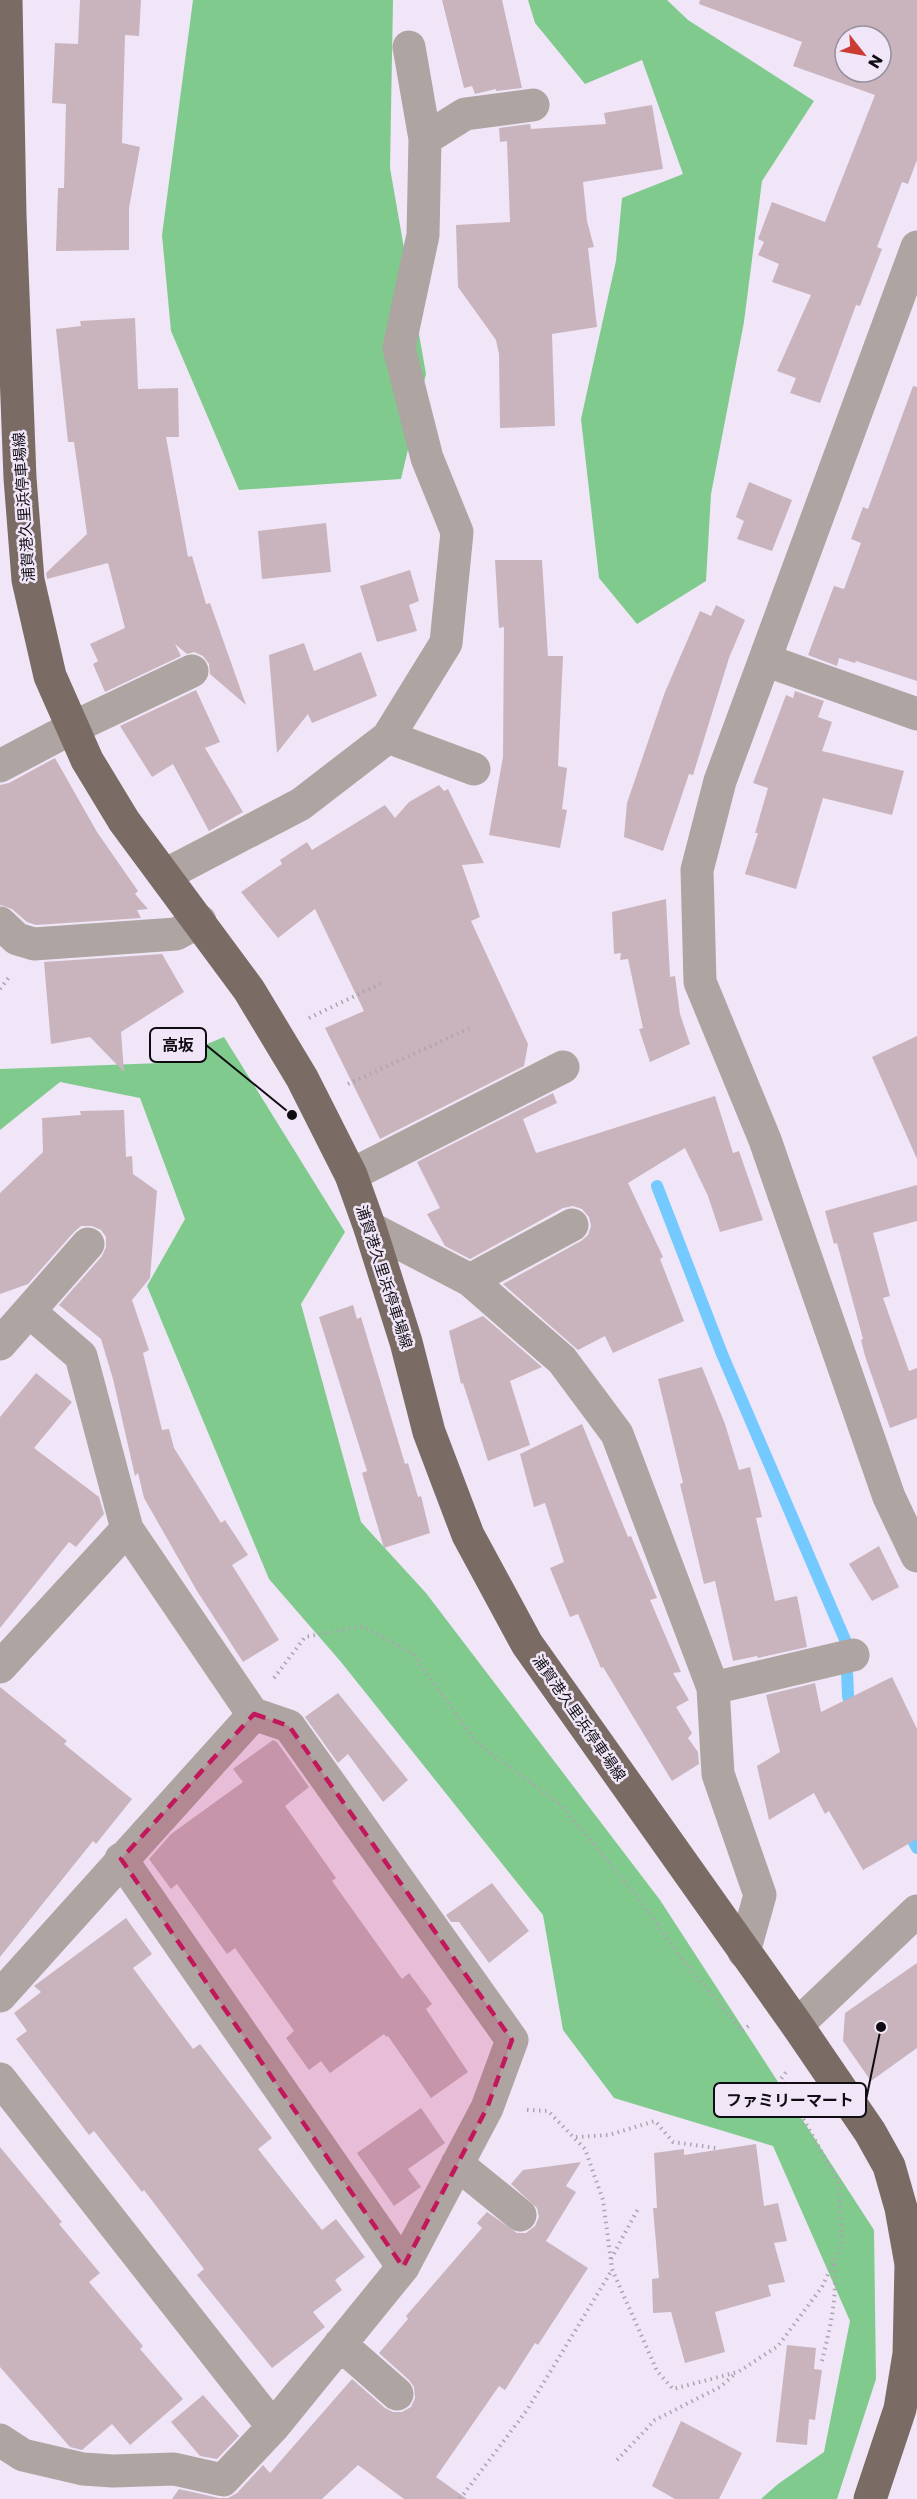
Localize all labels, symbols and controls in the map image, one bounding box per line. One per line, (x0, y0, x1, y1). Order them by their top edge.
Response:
north arrow (833, 24, 893, 84)
text: N (862, 50, 888, 73)
street label: 浦賀港久里浜停車場線 (8, 431, 39, 583)
callout: 高坂 (150, 1028, 206, 1062)
text: 高坂 (162, 1034, 194, 1057)
street label: 浦賀港久里浜停車場線 (351, 1202, 418, 1351)
street label: 浦賀港久里浜停車場線 (528, 1650, 631, 1785)
callout: ファミリーマート (714, 2083, 866, 2117)
text: ファミリーマート (726, 2089, 854, 2112)

